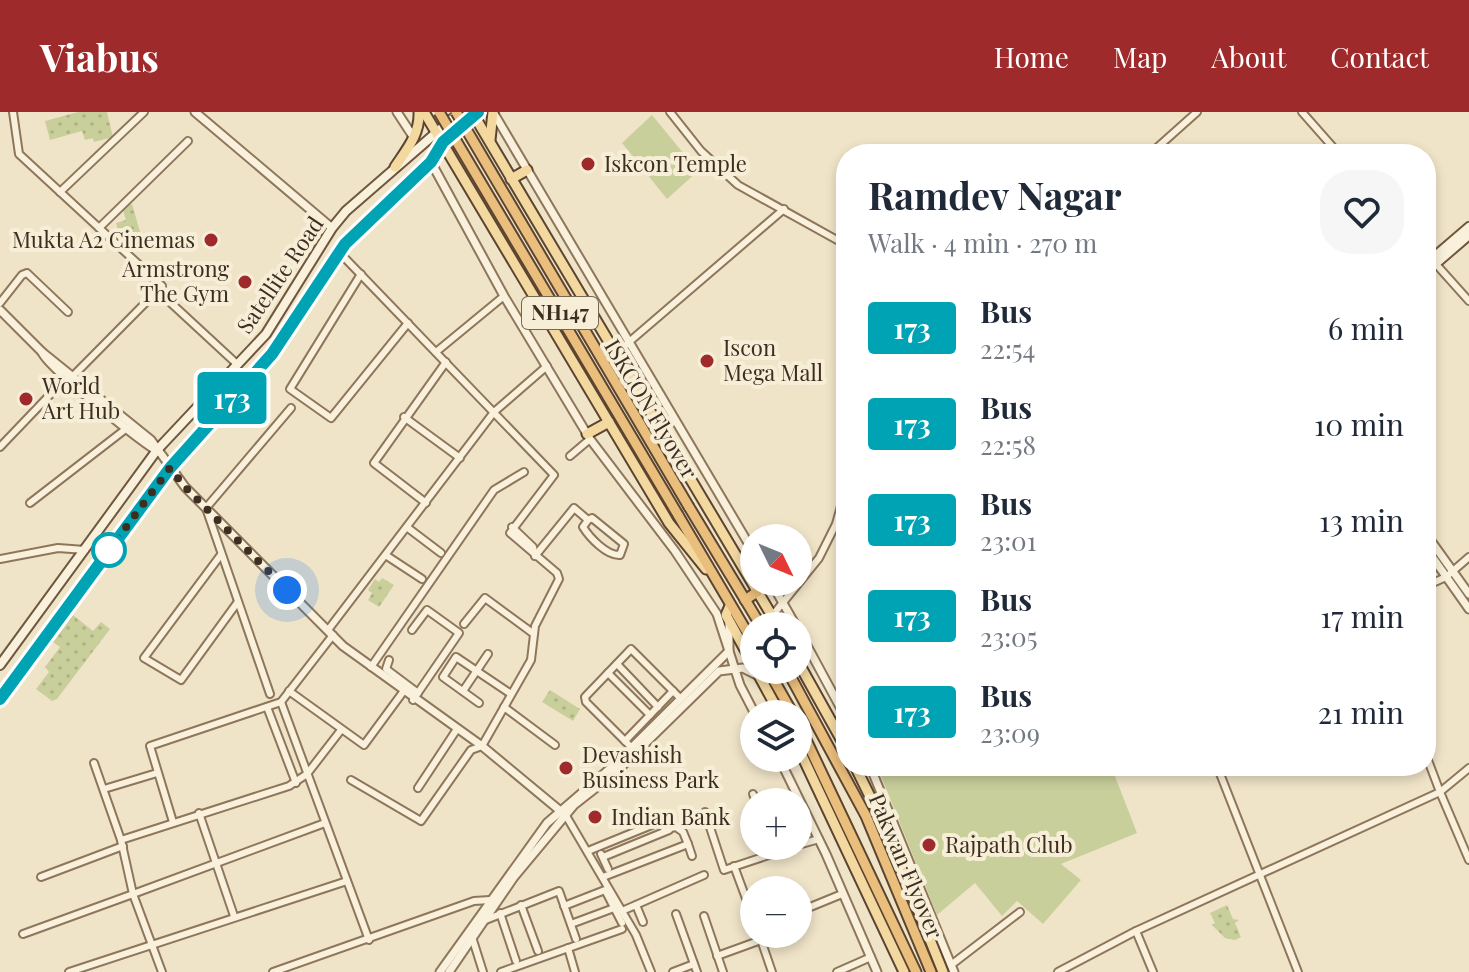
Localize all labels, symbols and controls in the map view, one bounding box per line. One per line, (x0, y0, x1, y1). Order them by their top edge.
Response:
text: Viabus (40, 31, 159, 82)
text: Home (994, 38, 1069, 75)
text: Map (1113, 38, 1167, 75)
text: About (1211, 38, 1286, 75)
text: Contact (1330, 38, 1429, 75)
place label: Iskcon Temple (604, 148, 747, 178)
marker: Iskcon Temple (579, 155, 597, 173)
text: Ramdev Nagar (868, 169, 1121, 220)
button: heart (1320, 170, 1404, 254)
street label: Satellite Road (229, 210, 330, 339)
place label: Mukta A2 Cinemas (12, 224, 195, 254)
text: Walk · 4 min · 270 m (868, 225, 1097, 260)
marker: Mukta A2 Cinemas (202, 231, 220, 249)
place label: Armstrong The Gym (121, 253, 229, 308)
marker: Armstrong The Gym (236, 273, 254, 291)
text: Bus (980, 291, 1032, 331)
road number: NH147 (522, 297, 598, 329)
text: 6 min (1328, 308, 1404, 348)
text: 173 (893, 309, 931, 346)
text: 22:54 (980, 331, 1035, 366)
place label: Iscon Mega Mall (723, 332, 823, 387)
street label: ISKCON Flyover (598, 333, 705, 484)
marker: Iscon Mega Mall (698, 352, 716, 370)
place label: World Art Hub (41, 370, 120, 425)
line badge: 173 (186, 372, 278, 424)
text: 173 (213, 379, 251, 416)
text: Bus (980, 387, 1032, 427)
marker: World Art Hub (17, 390, 35, 408)
text: 10 min (1314, 404, 1404, 444)
text: 173 (893, 405, 931, 442)
text: 22:58 (980, 427, 1036, 462)
text: Bus (980, 483, 1032, 523)
text: 13 min (1319, 500, 1404, 540)
text: 173 (893, 501, 931, 538)
text: 23:01 (980, 523, 1036, 558)
north arrow (740, 524, 812, 596)
map controls (740, 524, 812, 948)
unlabelled marker (92, 533, 126, 567)
your location (267, 570, 307, 610)
text: Bus (980, 579, 1032, 619)
text: 17 min (1320, 596, 1404, 636)
text: 173 (893, 597, 931, 634)
button: locate (740, 612, 812, 684)
text: 23:05 (980, 619, 1038, 654)
text: Bus (980, 675, 1032, 715)
text: 21 min (1318, 692, 1404, 732)
text: 173 (893, 693, 931, 730)
button: layers (740, 700, 812, 772)
text: 23:09 (980, 715, 1040, 750)
place label: Devashish Business Park (582, 739, 719, 794)
marker: Devashish Business Park (557, 759, 575, 777)
button: + (740, 788, 812, 860)
street label: Pakwan Flyover (863, 788, 951, 943)
place label: Indian Bank (611, 801, 730, 831)
marker: Indian Bank (586, 808, 604, 826)
place label: Rajpath Club (945, 829, 1073, 859)
marker: Rajpath Club (920, 836, 938, 854)
button: − (740, 876, 812, 948)

